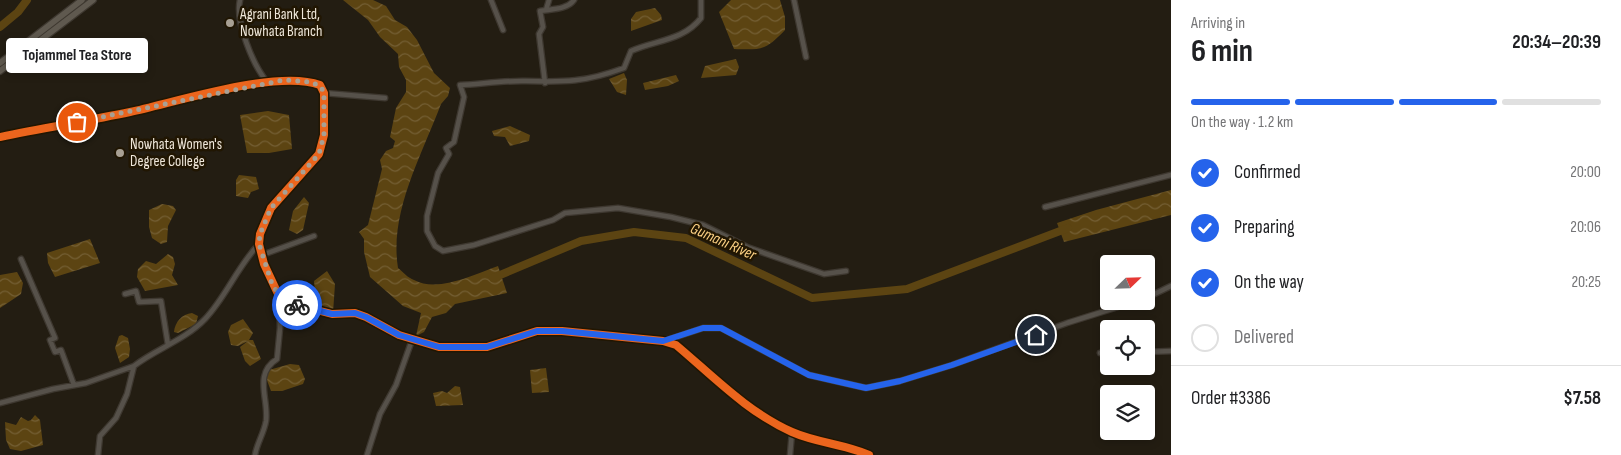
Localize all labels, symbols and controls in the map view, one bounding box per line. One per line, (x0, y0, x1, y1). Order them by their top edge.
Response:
place label: Agrani Bank Ltd, Nowhata Branch (239, 5, 322, 41)
text: Arriving in (1191, 14, 1245, 33)
marker: Agrani Bank Ltd, Nowhata Branch (224, 17, 236, 29)
text: 20:34–20:39 (1512, 31, 1601, 54)
text: 6 min (1191, 32, 1253, 71)
callout: Tojammel Tea Store (6, 37, 148, 72)
text: Tojammel Tea Store (22, 46, 132, 65)
pin (56, 101, 98, 143)
icon: bag (63, 108, 91, 136)
text: On the way · 1.2 km (1191, 113, 1293, 132)
place label: Nowhata Women's Degree College (130, 135, 222, 171)
marker: Nowhata Women's Degree College (114, 147, 126, 159)
icon: check (1191, 159, 1219, 187)
text: Confirmed (1234, 161, 1301, 184)
text: 20:00 (1570, 163, 1601, 182)
icon: check (1191, 214, 1219, 242)
text: Preparing (1234, 216, 1295, 239)
text: 20:06 (1570, 218, 1601, 237)
water label: Gumani River (687, 219, 759, 265)
north arrow (1100, 255, 1155, 310)
map controls (1100, 255, 1155, 440)
icon: check (1191, 269, 1219, 297)
text: On the way (1234, 271, 1304, 294)
text: 20:25 (1571, 273, 1601, 292)
courier (272, 280, 322, 330)
icon: bike (283, 291, 311, 319)
pin (1015, 314, 1057, 356)
button: locate (1100, 320, 1155, 375)
icon: home (1022, 321, 1050, 349)
text: Delivered (1234, 326, 1294, 349)
button: layers (1100, 385, 1155, 440)
text: Order #3386 (1191, 387, 1271, 410)
text: $7.58 (1563, 387, 1601, 410)

